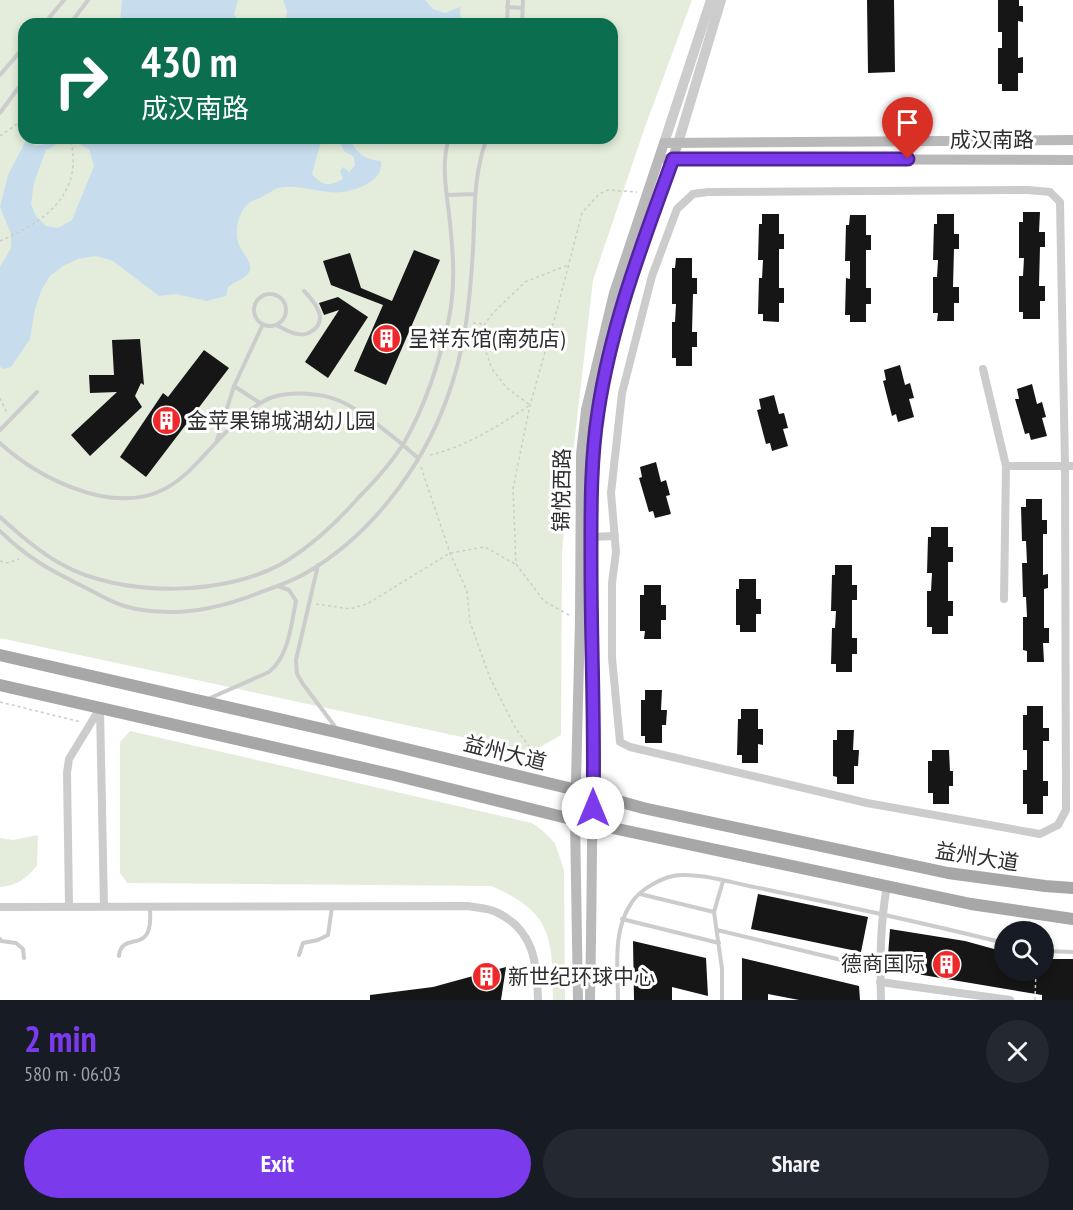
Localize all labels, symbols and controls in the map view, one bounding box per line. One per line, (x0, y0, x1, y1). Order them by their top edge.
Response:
text: 430 m (141, 34, 238, 89)
icon: right (42, 42, 120, 120)
text: 成汉南路 (141, 91, 249, 125)
pin (882, 97, 933, 159)
icon: arrive (891, 106, 924, 139)
street label: 成汉南路 (950, 126, 1034, 153)
building icon: 呈祥东馆(南苑店) (371, 323, 403, 355)
place label: 呈祥东馆(南苑店) (408, 325, 565, 352)
building icon: 金苹果锦城湖幼儿园 (150, 405, 182, 437)
place label: 金苹果锦城湖幼儿园 (187, 407, 376, 434)
street label: 锦悦西路 (547, 448, 576, 532)
street label: 益州大道 (461, 729, 549, 776)
position arrow (561, 776, 625, 840)
street label: 益州大道 (933, 837, 1021, 876)
map controls (994, 921, 1054, 981)
button: search (994, 921, 1054, 981)
building icon: 德商国际 (930, 948, 962, 980)
place label: 德商国际 (841, 950, 925, 977)
building icon: 新世纪环球中心 (471, 961, 503, 993)
place label: 新世纪环球中心 (508, 963, 655, 990)
text: 2 min (24, 1015, 97, 1062)
button: close (986, 1020, 1049, 1083)
text: 580 m · 06:03 (24, 1061, 121, 1087)
button: Exit (24, 1129, 531, 1198)
button: Share (543, 1129, 1049, 1198)

